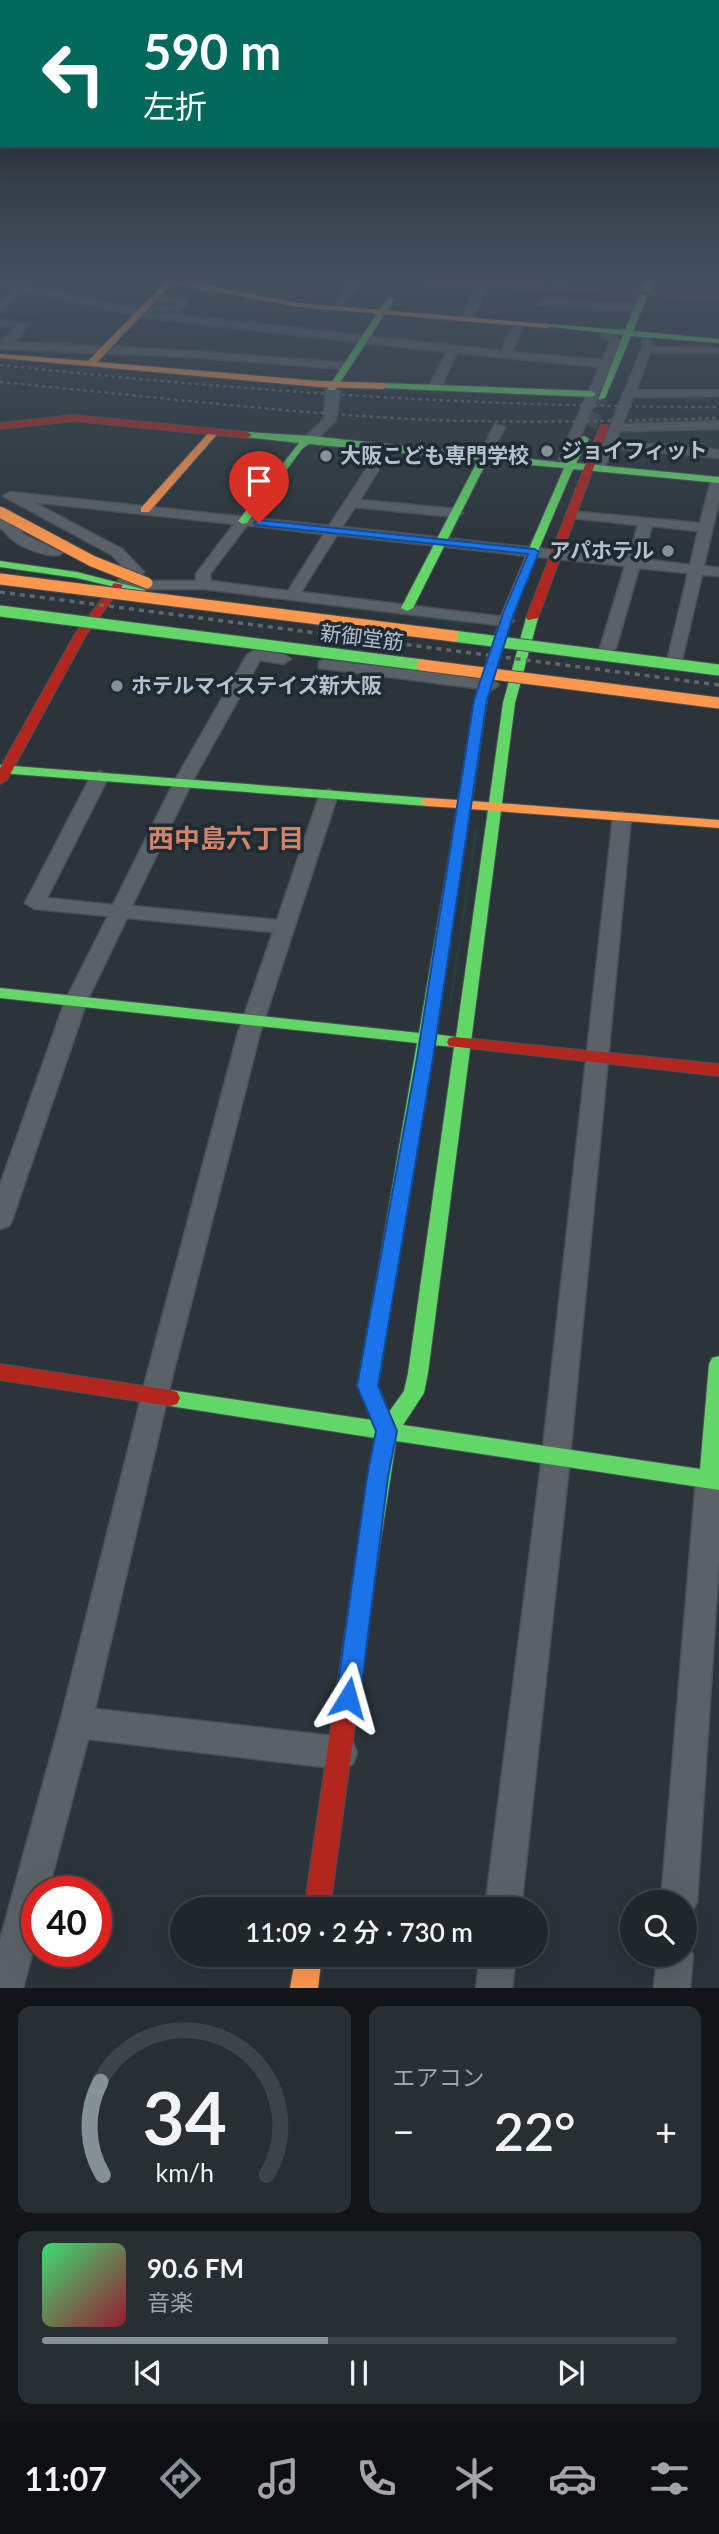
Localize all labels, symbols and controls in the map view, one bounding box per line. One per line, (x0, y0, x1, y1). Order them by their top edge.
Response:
text: 590 m (143, 22, 281, 80)
icon: left (28, 28, 119, 119)
text: 左折 (143, 86, 207, 125)
place label: ジョイフィット (561, 437, 708, 462)
place label: 大阪こども専門学校 (340, 442, 529, 467)
marker: ジョイフィット (539, 443, 555, 459)
marker: 大阪こども専門学校 (318, 448, 334, 464)
pin (229, 451, 289, 523)
icon: arrive (240, 462, 278, 500)
place label: アパホテル (549, 537, 654, 562)
marker: アパホテル (660, 543, 676, 559)
street label: 新御堂筋 (319, 619, 405, 654)
place label: ホテルマイステイズ新大阪 (131, 672, 382, 697)
marker: ホテルマイステイズ新大阪 (109, 678, 125, 694)
district label: 西中島六丁目 (148, 822, 304, 854)
position arrow (311, 1661, 385, 1735)
speed limit sign: 40 (21, 1876, 112, 1967)
map controls (620, 1890, 697, 1967)
button: search (620, 1890, 697, 1967)
text: 11:09 · 2 分 · 730 m (245, 1916, 473, 1948)
text: エアコン (393, 2063, 485, 2091)
text: 34 (142, 2074, 226, 2162)
text: 22° (494, 2100, 576, 2162)
text: − (393, 2108, 415, 2154)
text: + (655, 2108, 677, 2154)
text: km/h (155, 2157, 214, 2187)
text: 90.6 FM (147, 2252, 244, 2284)
text: 音楽 (147, 2288, 193, 2316)
icon: previous (129, 2354, 167, 2392)
icon: pause (340, 2354, 378, 2392)
icon: next (552, 2354, 590, 2392)
icon: directions (156, 2454, 205, 2503)
icon: music (254, 2454, 303, 2503)
icon: phone (352, 2454, 401, 2503)
icon: climate (450, 2454, 499, 2503)
icon: car (548, 2454, 597, 2503)
icon: filters (645, 2454, 694, 2503)
text: 11:07 (24, 2459, 107, 2498)

